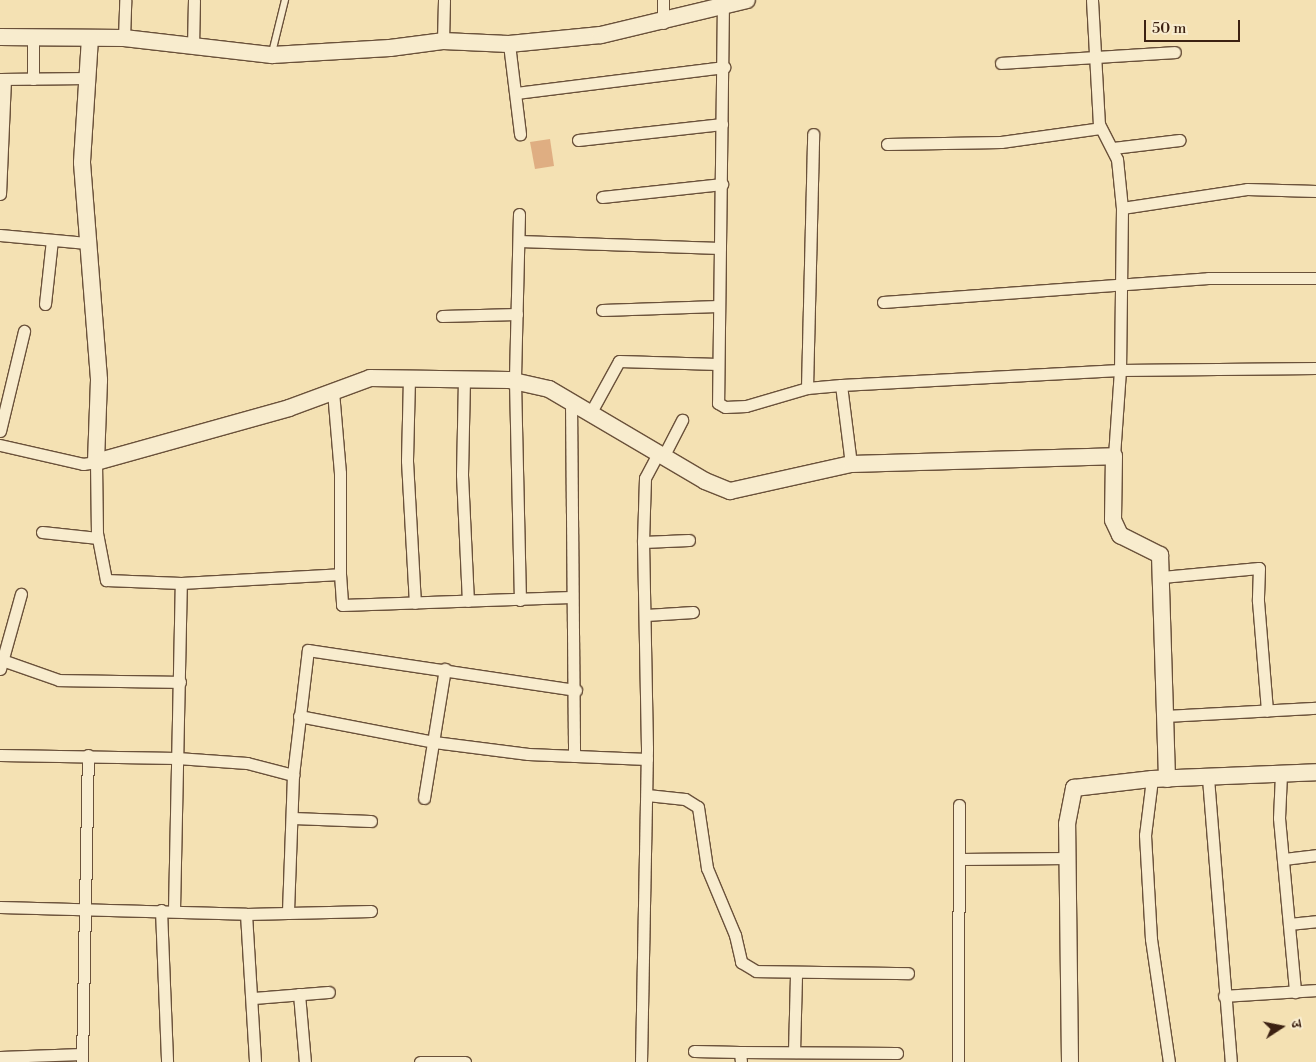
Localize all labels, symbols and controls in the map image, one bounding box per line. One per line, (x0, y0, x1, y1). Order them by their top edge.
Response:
scale bar (1146, 10, 1242, 42)
text: 50 m (1152, 19, 1186, 38)
north arrow (1256, 1002, 1306, 1052)
text: उ (1286, 1019, 1305, 1029)

